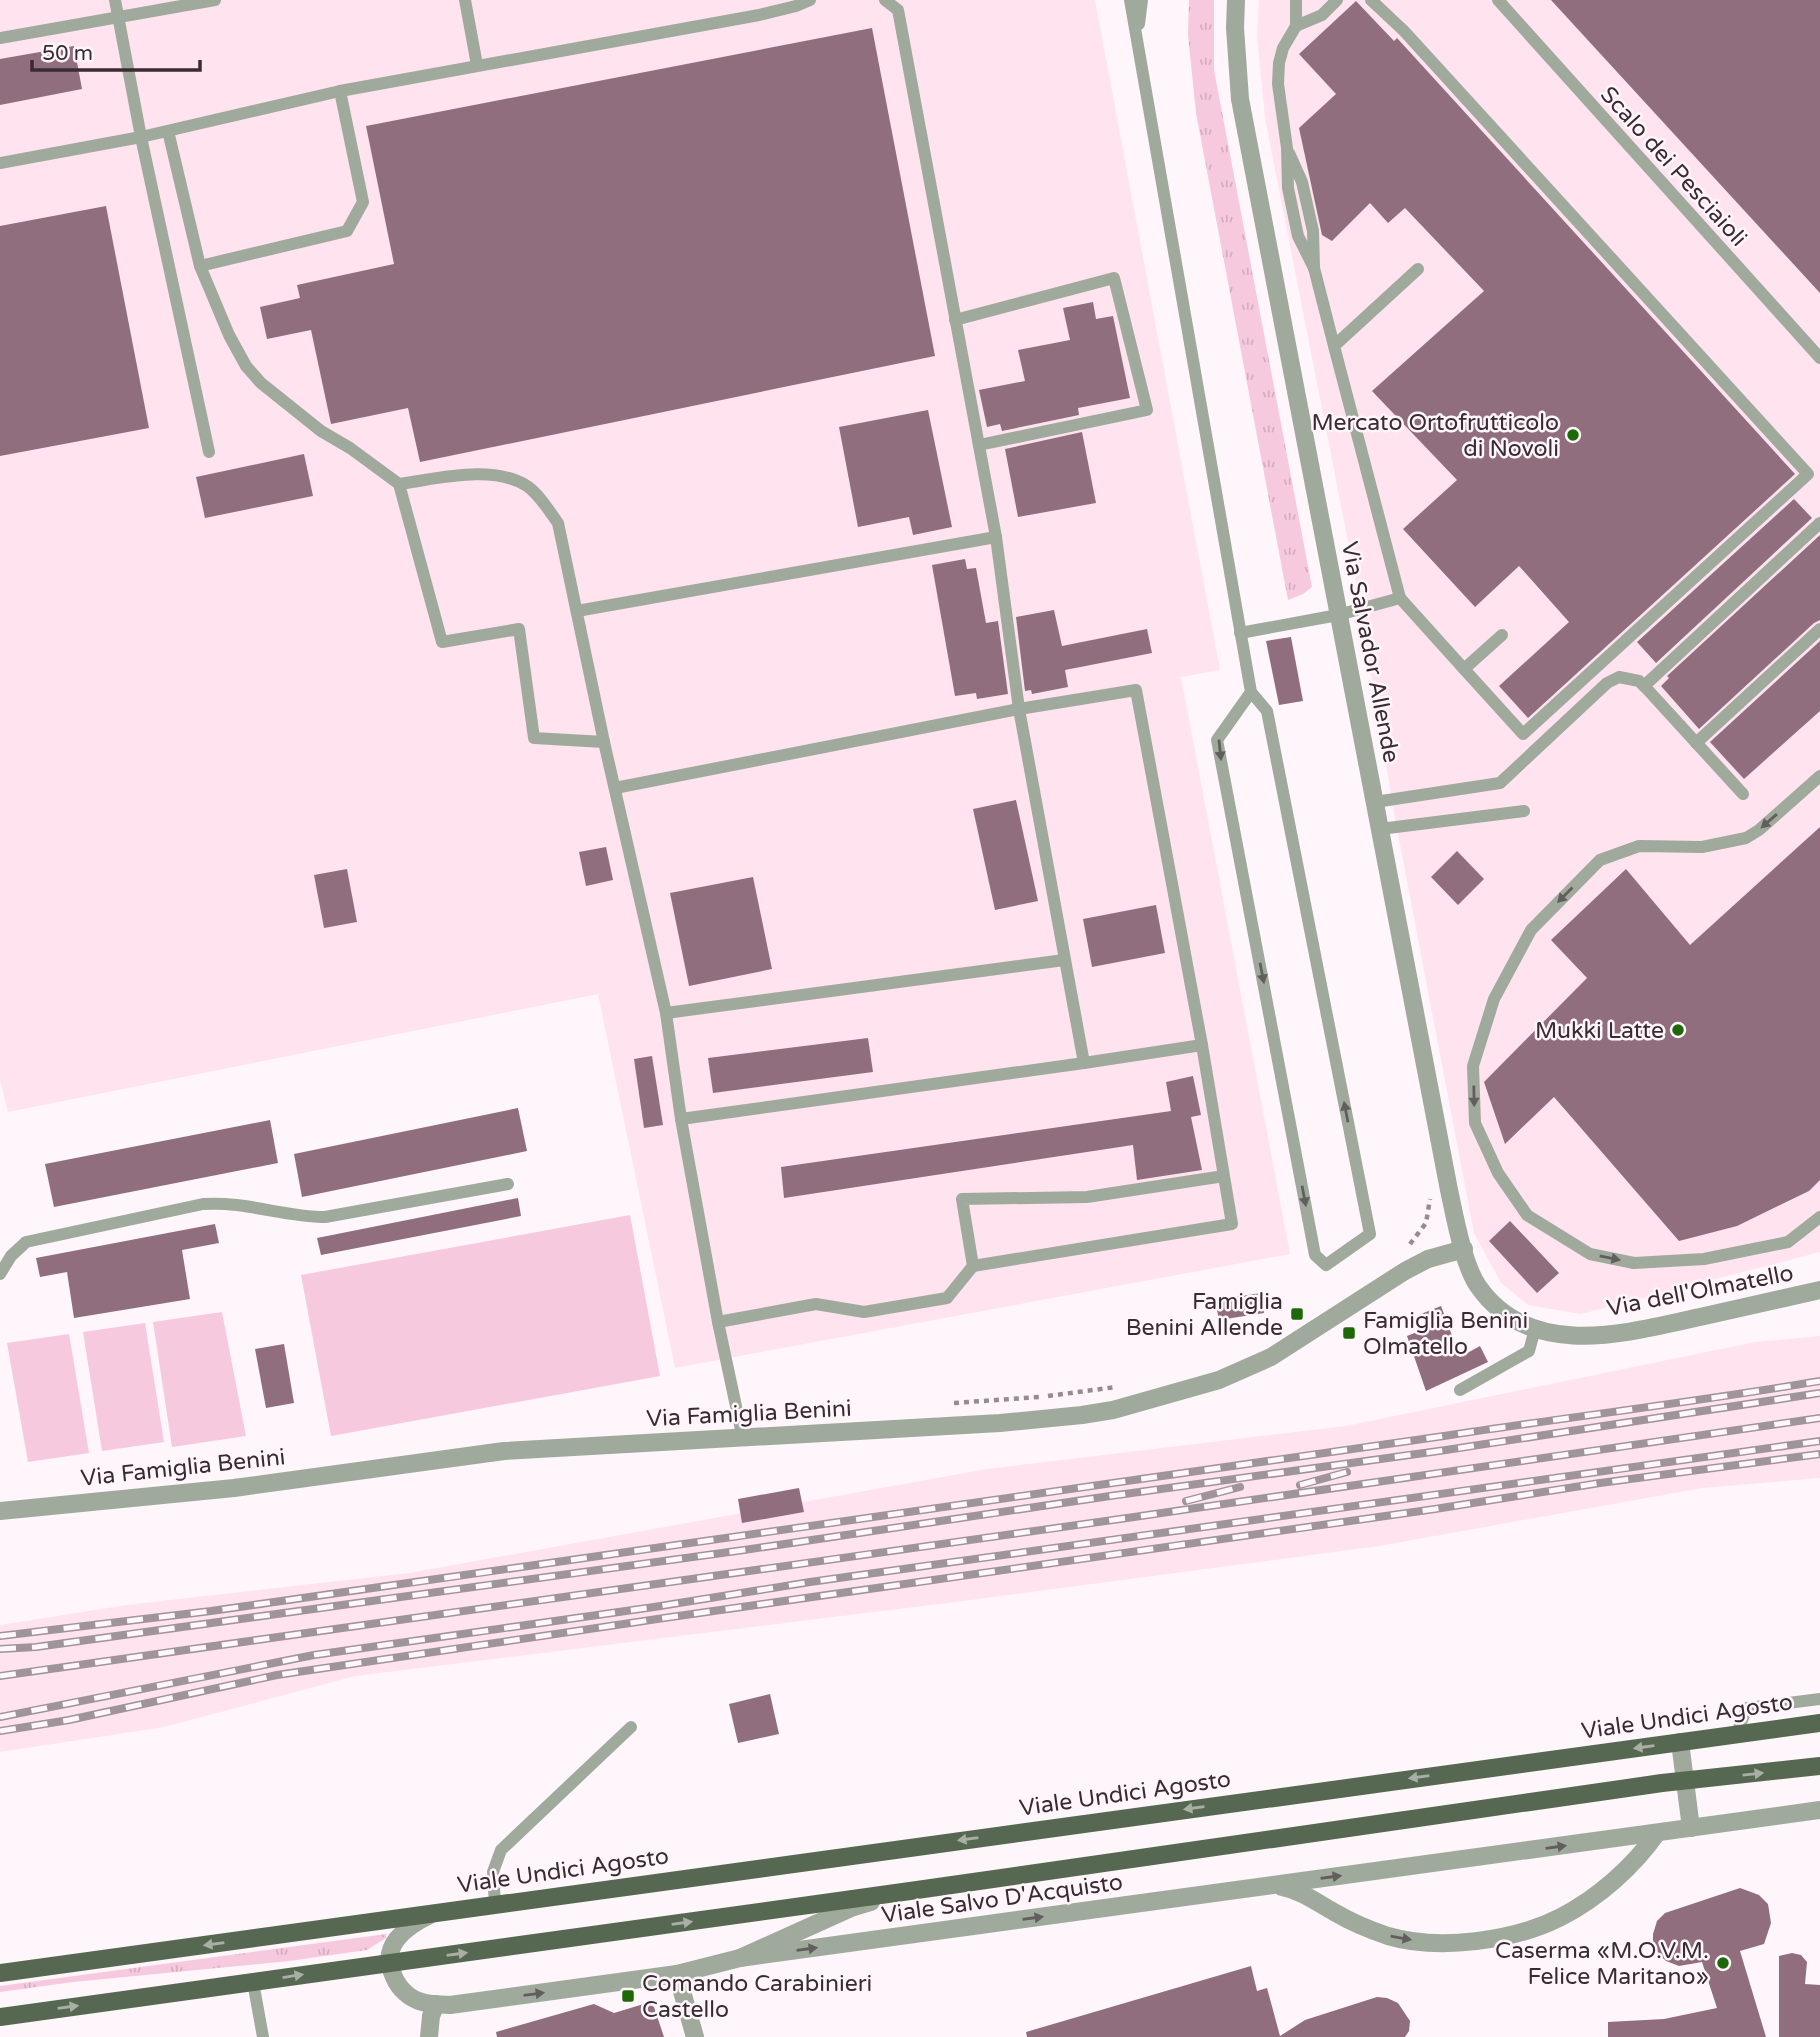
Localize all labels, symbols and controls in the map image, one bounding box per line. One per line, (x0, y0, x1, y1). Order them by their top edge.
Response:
scale bar (32, 28, 200, 72)
text: 50 m (42, 41, 93, 66)
street label: Scalo dei Pesciaioli (1594, 81, 1752, 252)
place label: Mercato Ortofrutticolo di Novoli (1312, 409, 1559, 463)
marker: Mercato Ortofrutticolo di Novoli (1565, 427, 1581, 443)
street label: Via Salvador Allende (1335, 539, 1405, 765)
one-way arrow (1215, 739, 1226, 761)
one-way arrow (1760, 813, 1777, 828)
one-way arrow (1557, 887, 1573, 903)
one-way arrow (1256, 962, 1267, 984)
place label: Mukki Latte (1535, 1017, 1664, 1045)
marker: Mukki Latte (1670, 1022, 1686, 1038)
one-way arrow (1468, 1085, 1480, 1107)
one-way arrow (1340, 1101, 1351, 1123)
one-way arrow (1299, 1186, 1310, 1208)
one-way arrow (1599, 1253, 1621, 1264)
street label: Via dell'Olmatello (1605, 1259, 1796, 1323)
place label: Famiglia Benini Allende (1126, 1288, 1283, 1342)
marker: Famiglia Benini Allende (1289, 1306, 1305, 1322)
place label: Famiglia Benini Olmatello (1363, 1307, 1528, 1361)
marker: Famiglia Benini Olmatello (1341, 1325, 1357, 1341)
street label: Via Famiglia Benini (646, 1395, 852, 1433)
street label: Via Famiglia Benini (79, 1443, 287, 1493)
street label: Viale Undici Agosto (1580, 1688, 1795, 1746)
one-way arrow (1633, 1742, 1655, 1753)
street label: Viale Undici Agosto (1018, 1765, 1233, 1823)
one-way arrow (1742, 1768, 1764, 1779)
one-way arrow (1408, 1772, 1430, 1783)
one-way arrow (1182, 1803, 1204, 1814)
one-way arrow (957, 1834, 979, 1845)
one-way arrow (1545, 1841, 1567, 1852)
street label: Viale Undici Agosto (456, 1842, 671, 1900)
street label: Viale Salvo D'Acquisto (880, 1868, 1124, 1930)
one-way arrow (1320, 1871, 1342, 1882)
one-way arrow (1022, 1912, 1044, 1923)
one-way arrow (671, 1917, 693, 1928)
one-way arrow (1390, 1933, 1412, 1944)
place label: Caserma «M.O.V.M. Felice Maritano» (1495, 1937, 1709, 1991)
one-way arrow (203, 1938, 225, 1949)
one-way arrow (796, 1943, 818, 1954)
one-way arrow (446, 1949, 468, 1960)
marker: Caserma «M.O.V.M. Felice Maritano» (1715, 1955, 1731, 1971)
one-way arrow (282, 1970, 304, 1981)
place label: Comando Carabinieri Castello (642, 1970, 872, 2024)
marker: Comando Carabinieri Castello (620, 1988, 636, 2004)
one-way arrow (523, 1989, 545, 2000)
one-way arrow (57, 2002, 79, 2013)

